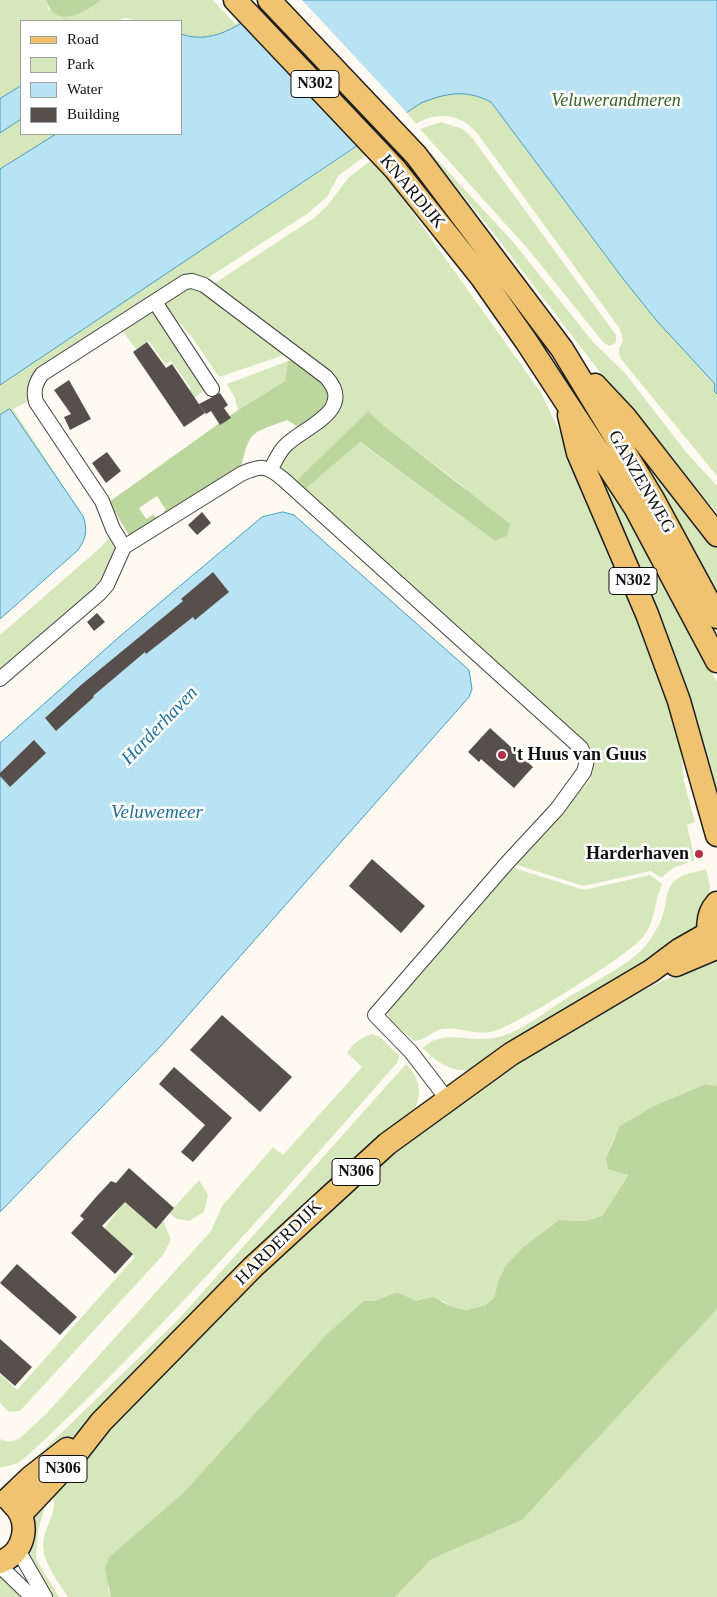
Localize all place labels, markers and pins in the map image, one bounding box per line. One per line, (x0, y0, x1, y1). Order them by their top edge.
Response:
place label: 't Huus van Guus (512, 744, 647, 766)
marker: 't Huus van Guus (496, 749, 508, 761)
place label: Harderhaven (586, 843, 689, 865)
marker: Harderhaven (693, 848, 705, 860)

